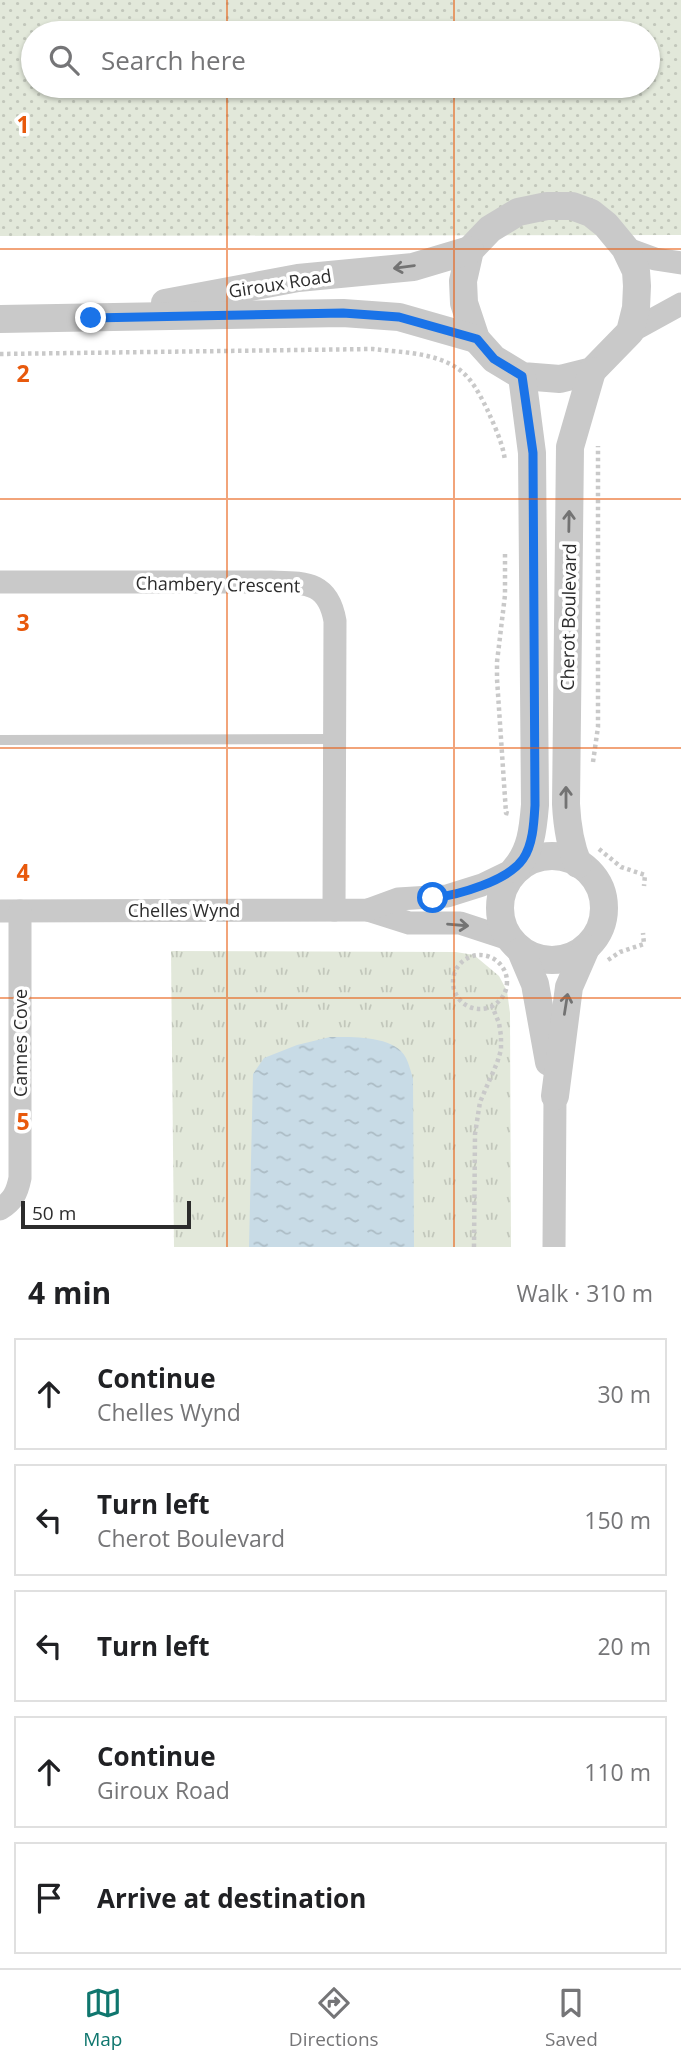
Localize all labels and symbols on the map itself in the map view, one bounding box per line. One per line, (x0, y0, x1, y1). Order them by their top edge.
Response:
text: 1 (16, 108, 30, 140)
one-way arrow (393, 261, 416, 274)
street label: Giroux Road (227, 263, 333, 303)
route end (75, 302, 106, 333)
text: 2 (16, 357, 30, 389)
one-way arrow (563, 510, 576, 533)
street label: Cherot Boulevard (555, 543, 581, 691)
street label: Chambery Crescent (135, 571, 301, 597)
text: 3 (16, 606, 30, 638)
one-way arrow (559, 786, 573, 809)
text: 4 (16, 856, 30, 888)
route start (417, 882, 448, 913)
street label: Chelles Wynd (128, 898, 240, 922)
one-way arrow (446, 919, 469, 932)
street label: Cannes Cove (8, 989, 32, 1097)
one-way arrow (560, 993, 573, 1016)
text: 5 (16, 1105, 30, 1137)
scale bar (21, 1198, 191, 1230)

